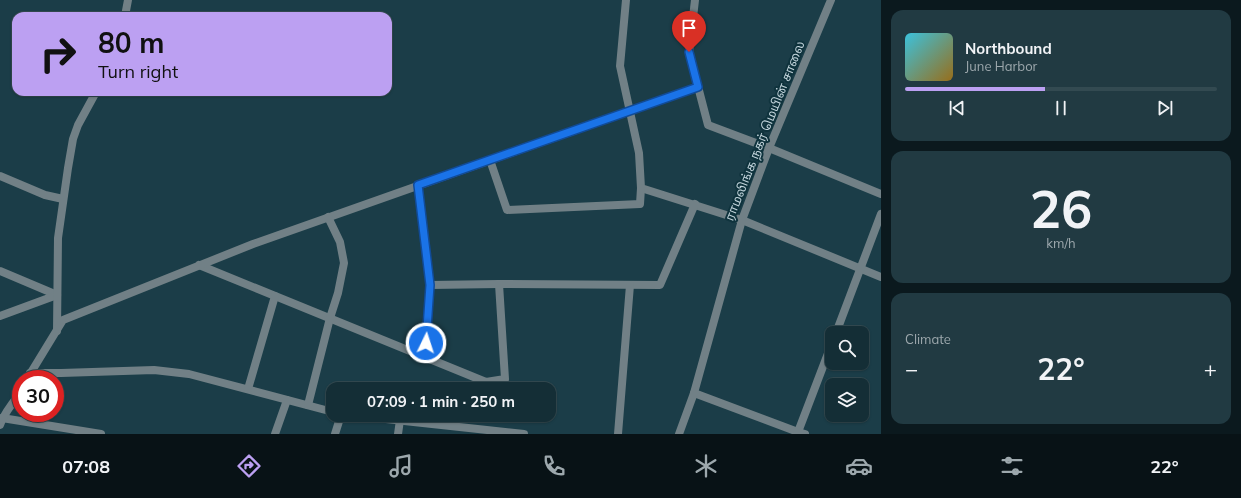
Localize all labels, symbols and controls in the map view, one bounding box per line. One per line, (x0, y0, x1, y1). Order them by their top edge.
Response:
pin (672, 11, 706, 52)
icon: arrive (678, 17, 700, 39)
text: 80 m (98, 25, 164, 60)
icon: right (32, 28, 84, 80)
street label: ராமலிங்க நகர் மெயின் சாலை (722, 39, 808, 223)
text: Northbound (965, 39, 1052, 58)
text: June Harbor (965, 58, 1037, 74)
text: Turn right (98, 60, 178, 83)
icon: previous (946, 97, 968, 119)
icon: pause (1050, 97, 1072, 119)
icon: next (1154, 97, 1176, 119)
text: 26 (1030, 176, 1092, 241)
text: km/h (1046, 235, 1076, 251)
position arrow (405, 322, 447, 364)
map controls (825, 326, 869, 422)
button: search (825, 326, 869, 370)
text: Climate (905, 331, 951, 347)
text: 22° (1037, 350, 1085, 388)
text: − (905, 355, 918, 383)
text: + (1204, 355, 1217, 383)
speed limit sign: 30 (12, 370, 64, 422)
button: layers (825, 378, 869, 422)
text: 07:09 · 1 min · 250 m (367, 392, 515, 411)
icon: directions (235, 452, 263, 480)
icon: music (387, 452, 415, 480)
icon: phone (540, 452, 568, 480)
icon: climate (692, 452, 720, 480)
icon: car (845, 452, 873, 480)
icon: filters (998, 452, 1026, 480)
text: 07:08 (62, 455, 110, 478)
text: 22° (1150, 455, 1179, 478)

